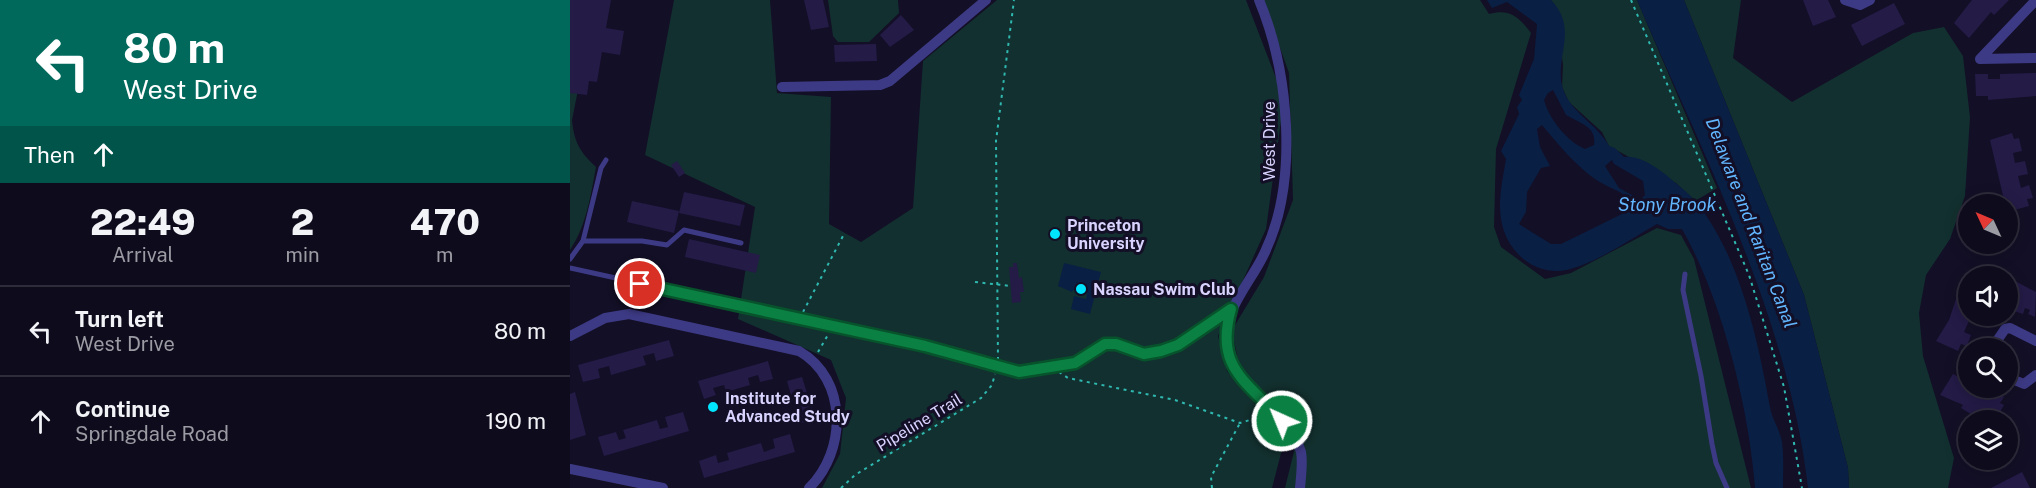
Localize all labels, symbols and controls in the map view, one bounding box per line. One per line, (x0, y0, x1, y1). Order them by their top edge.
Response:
text: 80 m (123, 23, 225, 72)
icon: left (24, 24, 102, 102)
text: West Drive (123, 73, 258, 105)
street label: West Drive (1260, 101, 1279, 181)
water label: Delaware and Raritan Canal (1702, 115, 1801, 331)
icon: ahead (87, 138, 120, 171)
text: Then (24, 142, 75, 168)
water label: Stony Brook (1618, 194, 1717, 215)
north arrow (1958, 194, 2018, 254)
map controls (1958, 194, 2018, 470)
text: 22:49 (90, 201, 196, 243)
text: 2 (291, 201, 314, 243)
text: 470 (409, 201, 480, 243)
place label: Princeton University (1067, 216, 1145, 253)
marker: Princeton University (1048, 227, 1062, 241)
text: Arrival (112, 243, 174, 267)
text: min (286, 243, 320, 267)
text: m (436, 243, 453, 267)
pin (614, 258, 665, 309)
button: sound (1958, 266, 2018, 326)
icon: arrive (623, 267, 656, 300)
place label: Nassau Swim Club (1093, 280, 1236, 299)
marker: Nassau Swim Club (1074, 282, 1088, 296)
text: Turn left (75, 306, 164, 332)
icon: left (24, 315, 57, 348)
text: 80 m (494, 318, 546, 344)
text: West Drive (75, 332, 175, 356)
button: search (1958, 338, 2018, 398)
place label: Institute for Advanced Study (725, 389, 850, 426)
street label: Pipeline Trail (873, 389, 966, 455)
position arrow (1250, 389, 1314, 453)
text: Continue (75, 396, 170, 422)
marker: Institute for Advanced Study (706, 400, 720, 414)
icon: ahead (24, 405, 57, 438)
text: 190 m (486, 408, 546, 434)
button: layers (1958, 410, 2018, 470)
text: Springdale Road (75, 422, 229, 446)

